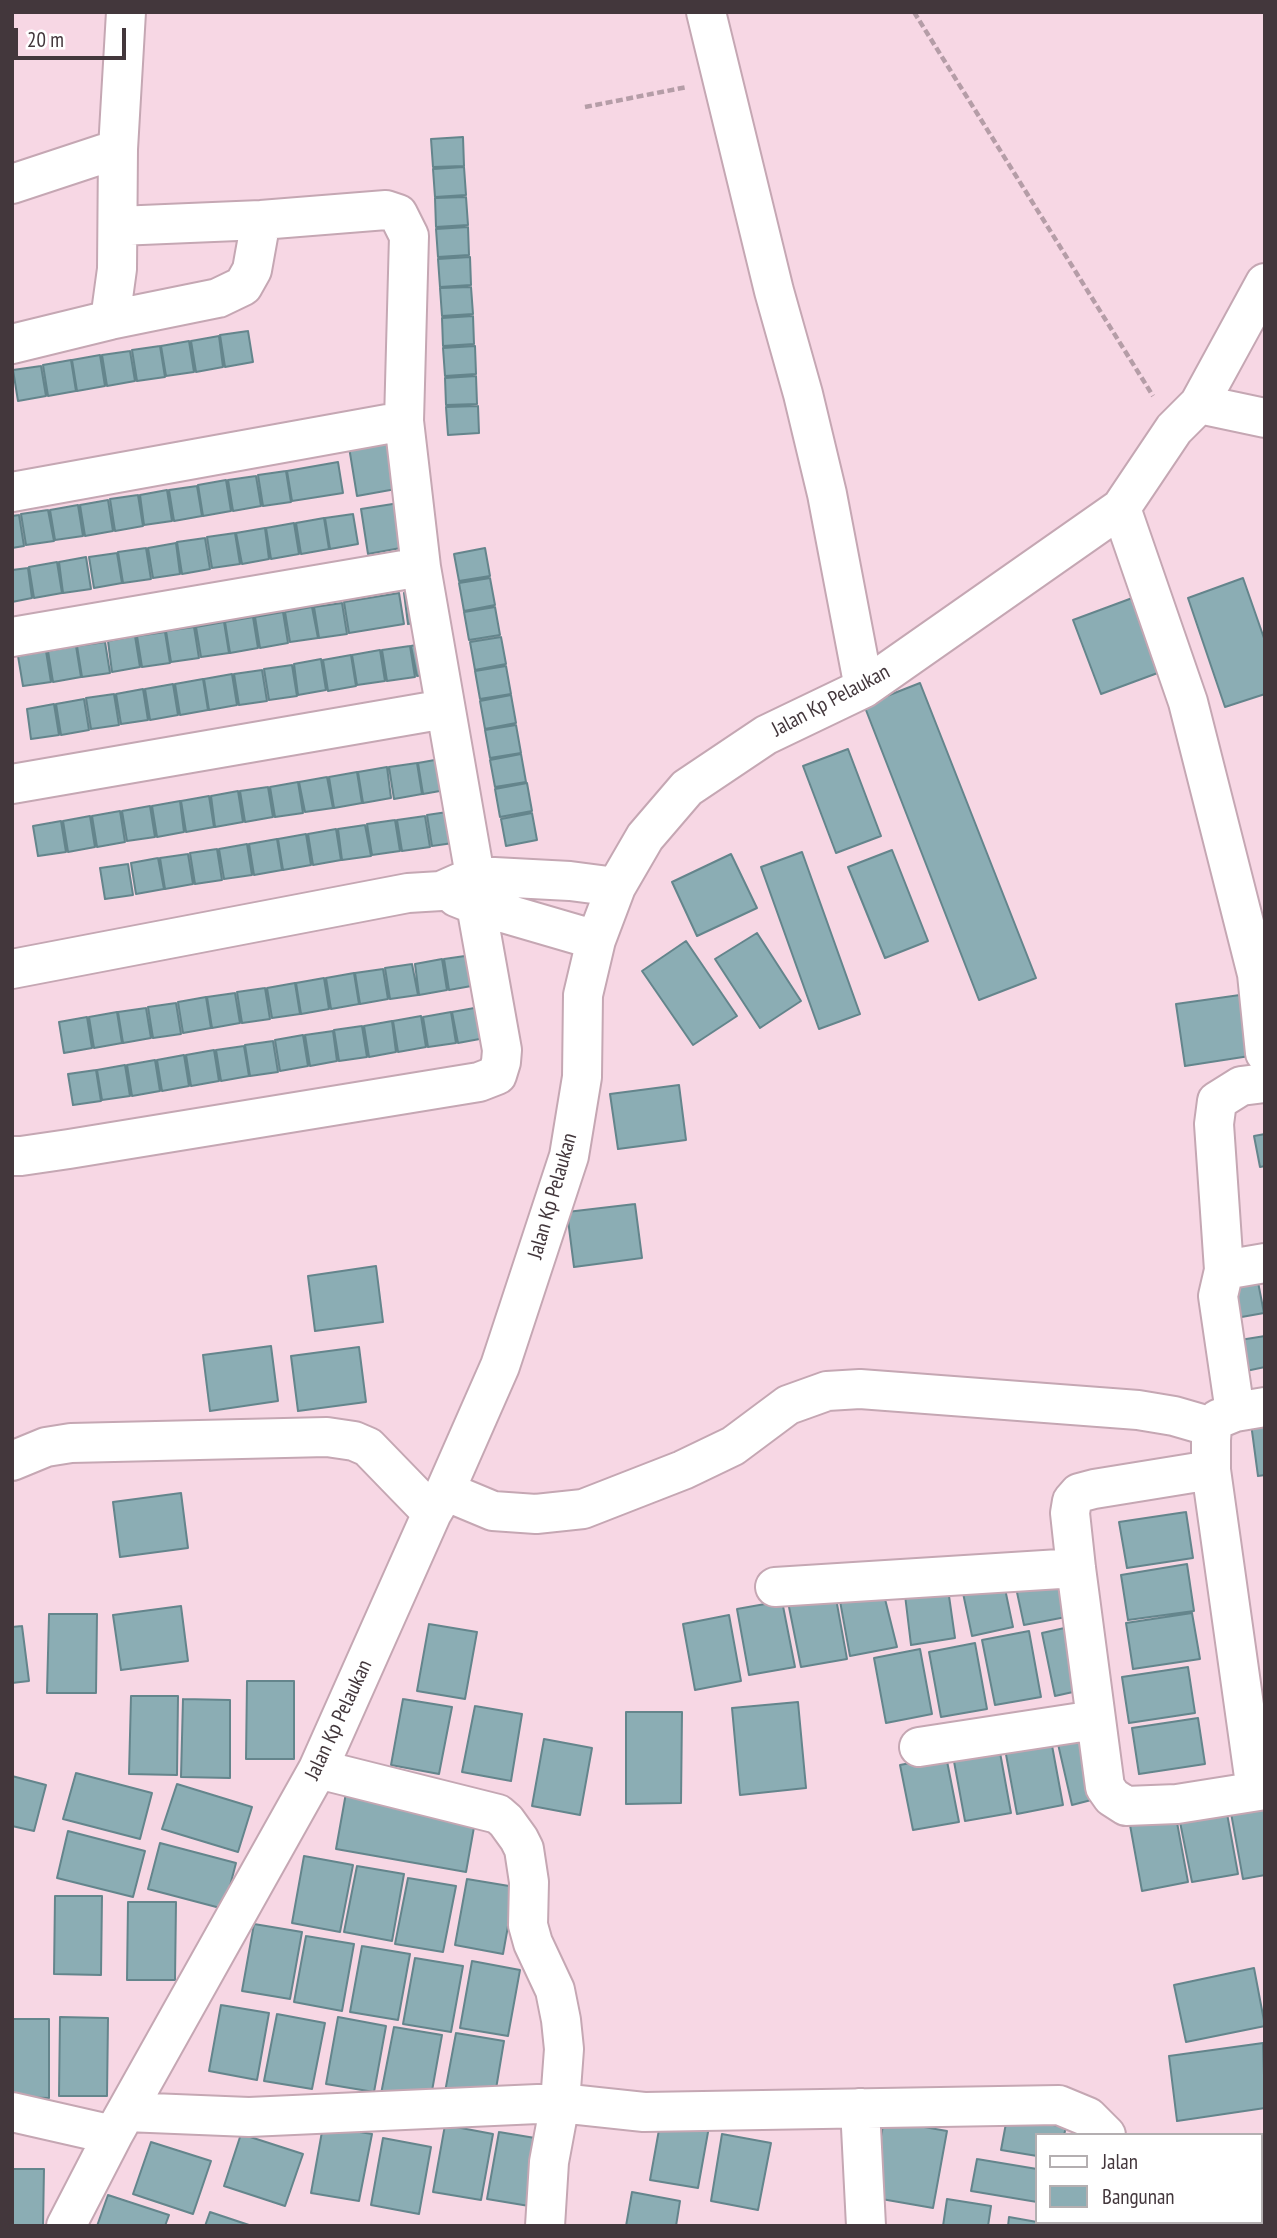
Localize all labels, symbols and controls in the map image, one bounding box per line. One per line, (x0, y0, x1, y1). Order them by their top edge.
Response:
scale bar (18, 14, 130, 58)
text: 20 m (27, 26, 64, 53)
street label: Jalan Kp Pelaukan (768, 659, 894, 743)
street label: Jalan Kp Pelaukan (523, 1130, 583, 1262)
street label: Jalan Kp Pelaukan (300, 1656, 378, 1784)
legend (1036, 2133, 1263, 2224)
text: Jalan (1102, 2148, 1138, 2175)
text: Bangunan (1102, 2183, 1175, 2210)

